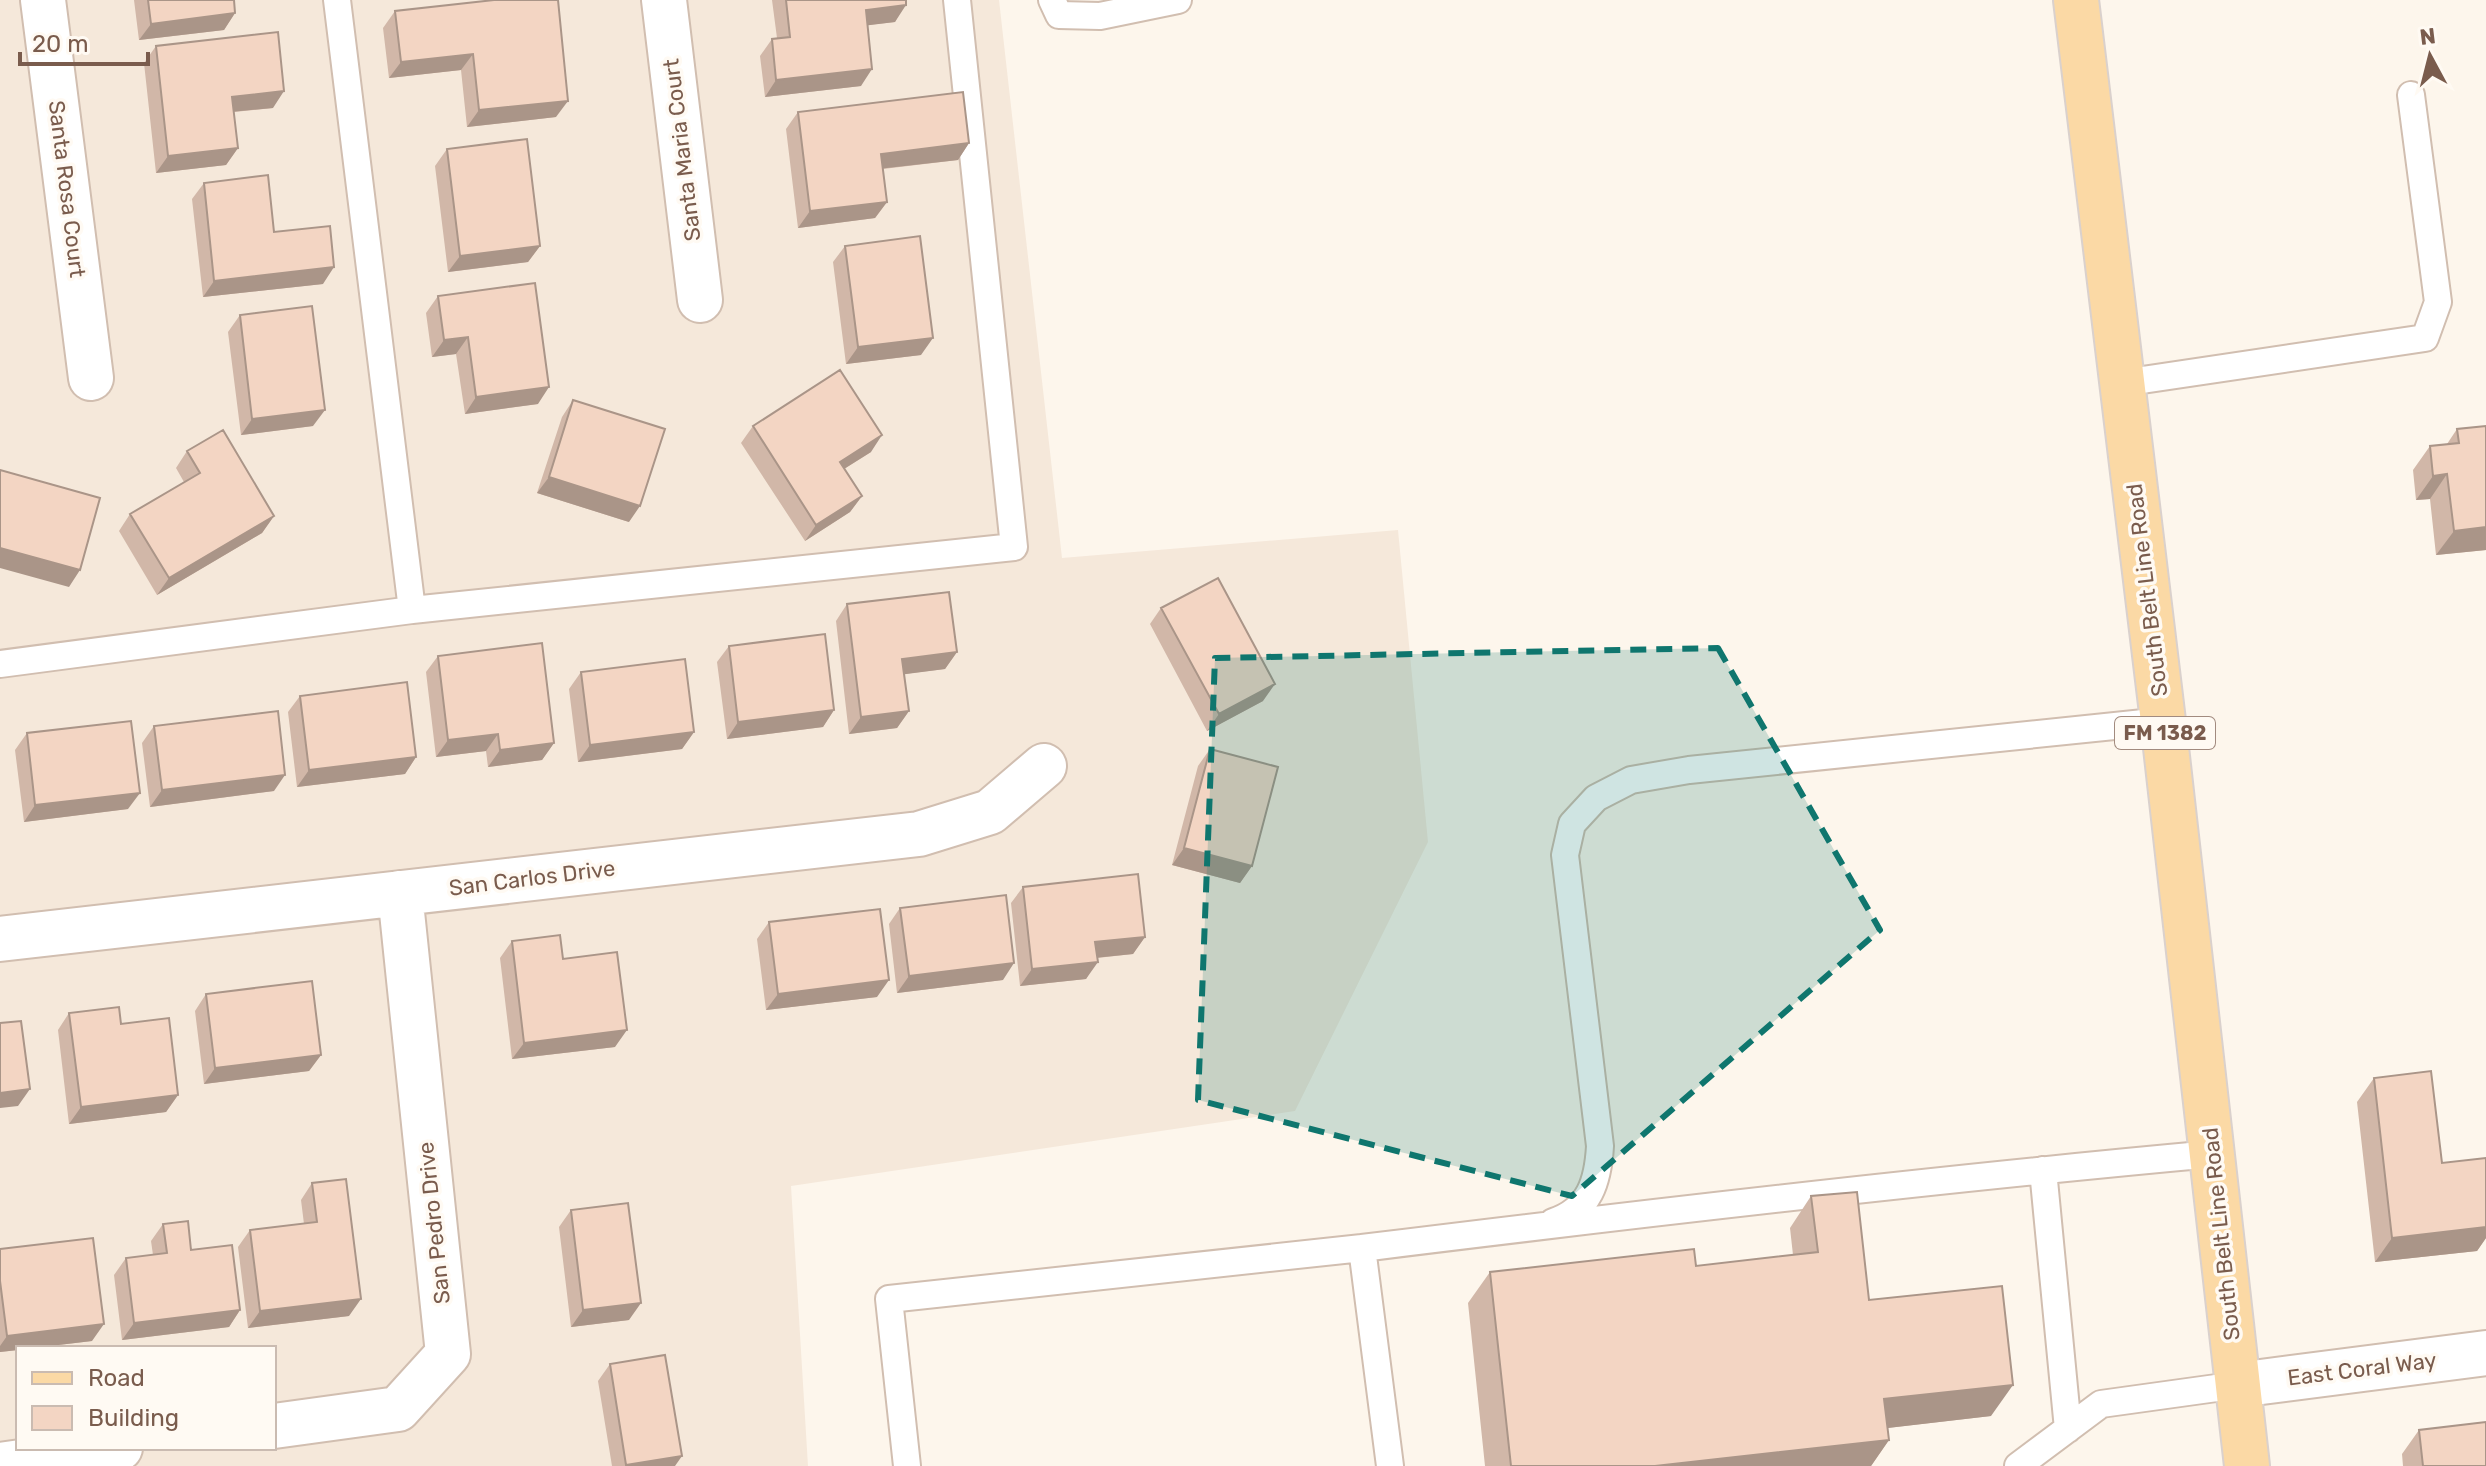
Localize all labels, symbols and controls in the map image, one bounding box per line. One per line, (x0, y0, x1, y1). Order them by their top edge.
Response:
scale bar (20, 16, 148, 66)
north arrow (2390, 16, 2470, 96)
text: N (2418, 22, 2437, 51)
text: 20 m (32, 30, 89, 58)
street label: Santa Maria Court (657, 57, 707, 243)
street label: Santa Rosa Court (43, 99, 91, 280)
street label: South Belt Line Road (2121, 482, 2173, 698)
road number: FM 1382 (2115, 717, 2215, 749)
street label: San Carlos Drive (447, 854, 617, 902)
street label: South Belt Line Road (2196, 1126, 2246, 1342)
street label: San Pedro Drive (412, 1141, 456, 1305)
legend (16, 1346, 276, 1450)
street label: East Coral Way (2286, 1346, 2438, 1392)
text: Road (88, 1364, 145, 1392)
text: Building (88, 1404, 179, 1432)

